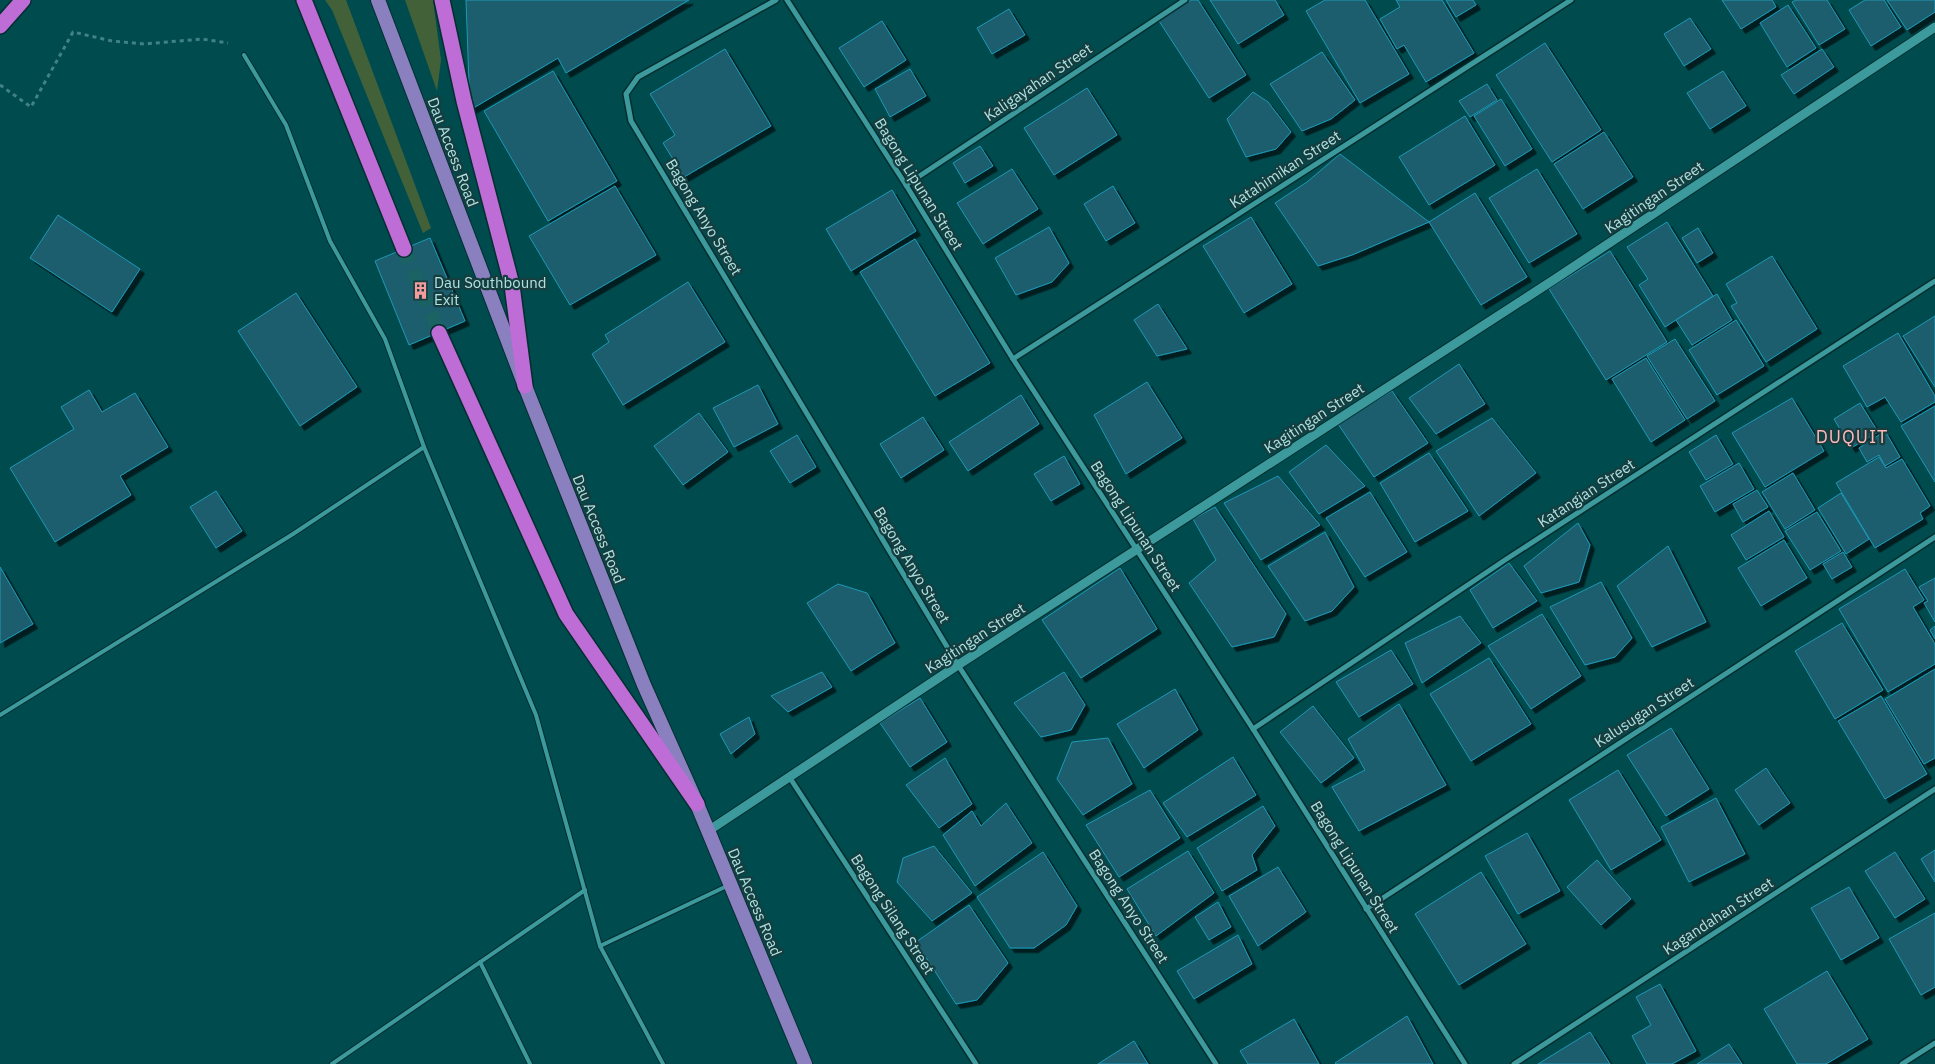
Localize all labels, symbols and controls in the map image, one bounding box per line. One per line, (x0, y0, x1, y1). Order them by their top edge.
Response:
street label: Kaligayahan Street (980, 39, 1096, 125)
street label: Dau Access Road (423, 95, 483, 209)
street label: Bagong Lipunan Street (871, 114, 967, 254)
street label: Katahimikan Street (1226, 126, 1344, 212)
street label: Bagong Anyo Street (662, 155, 746, 279)
street label: Kagitingan Street (1601, 157, 1707, 237)
place label: Dau Southbound Exit (434, 273, 546, 309)
building icon: Dau Southbound Exit (410, 281, 430, 301)
street label: Kagitingan Street (1260, 379, 1368, 457)
district label: DUQUIT (1816, 425, 1888, 448)
street label: Katangian Street (1534, 455, 1638, 531)
street label: Bagong Lipunan Street (1087, 457, 1185, 595)
street label: Dau Access Road (569, 472, 629, 586)
street label: Bagong Anyo Street (870, 503, 954, 627)
street label: Kagitingan Street (921, 599, 1029, 677)
street label: Kalusugan Street (1591, 673, 1697, 751)
street label: Bagong Lipunan Street (1307, 797, 1403, 937)
street label: Dau Access Road (724, 845, 786, 959)
street label: Bagong Anyo Street (1085, 845, 1173, 967)
street label: Bagong Silang Street (847, 850, 939, 978)
street label: Kagandahan Street (1659, 873, 1777, 959)

